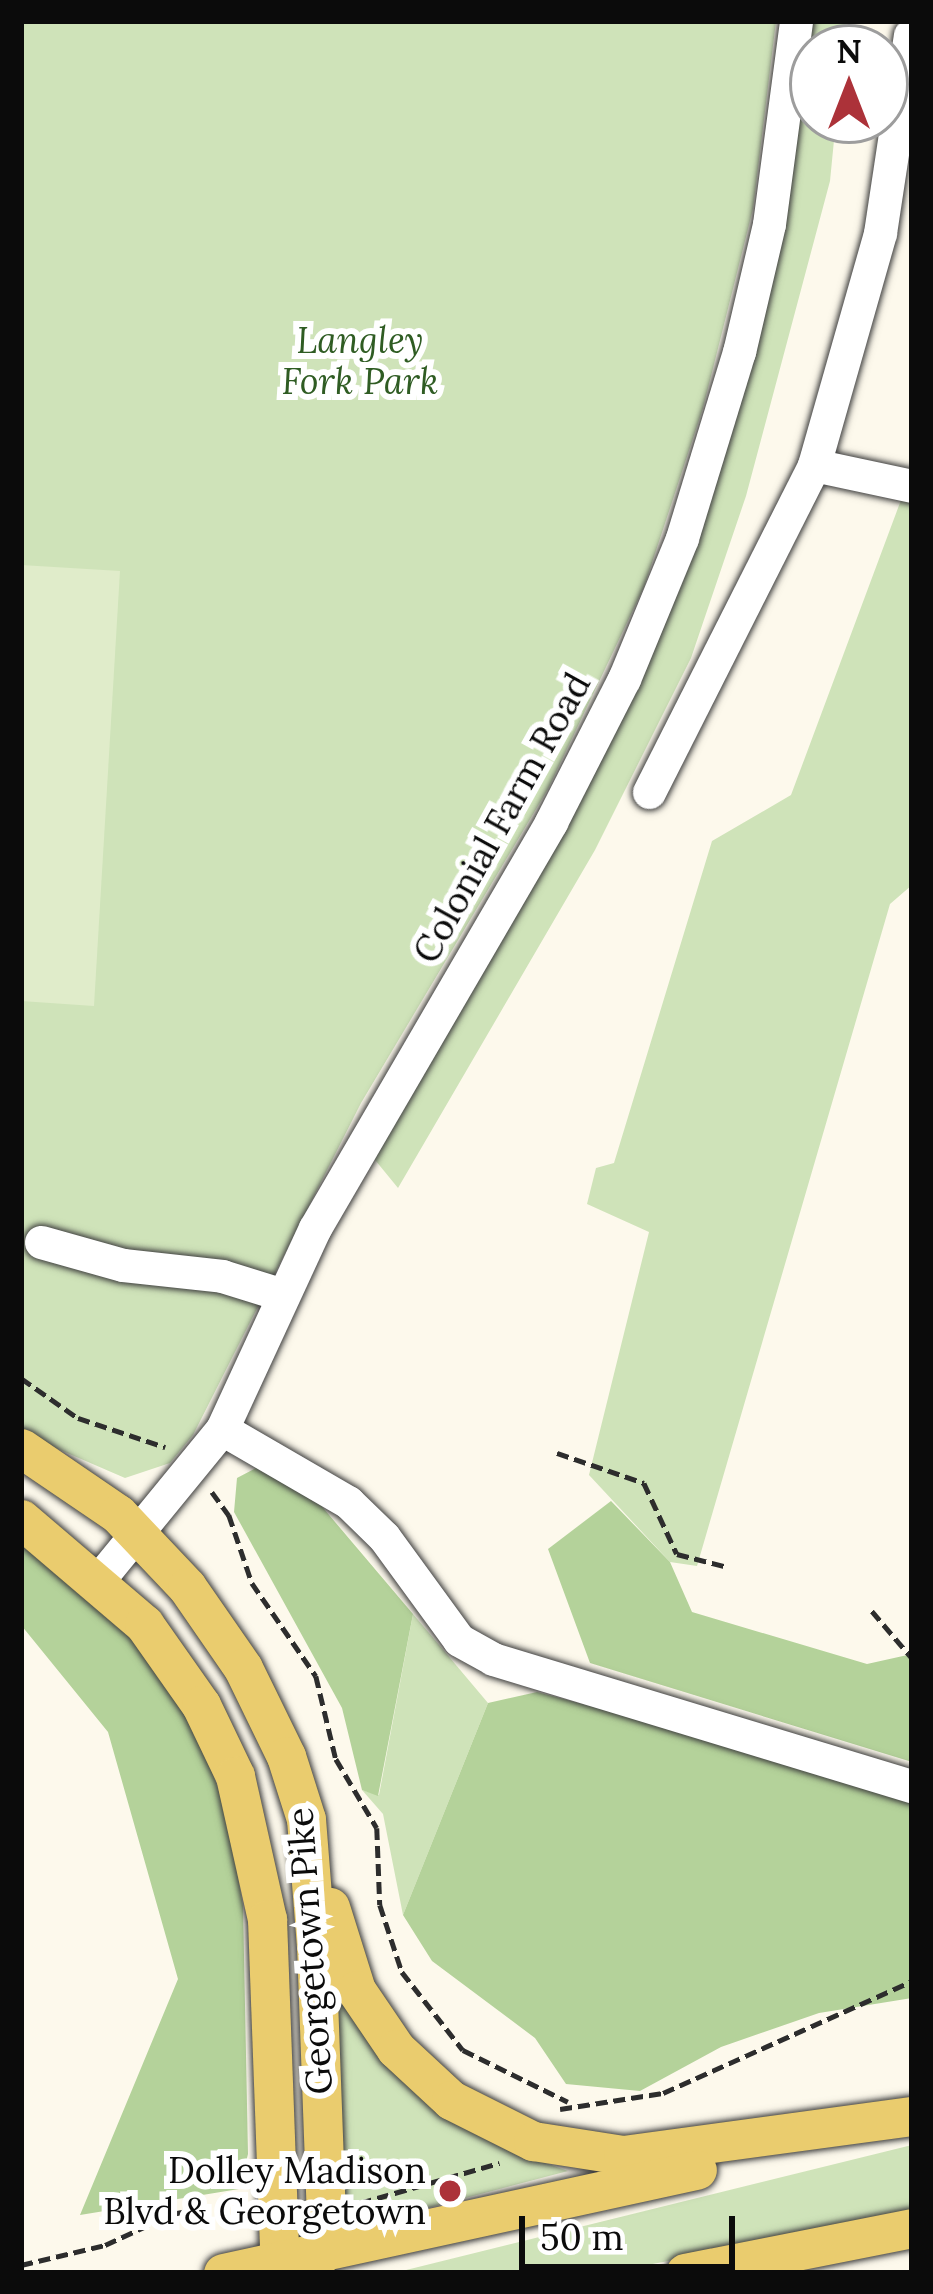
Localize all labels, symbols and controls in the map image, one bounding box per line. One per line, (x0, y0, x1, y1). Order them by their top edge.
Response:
north arrow (789, 24, 909, 144)
text: N (836, 30, 862, 72)
park label: Langley Fork Park (281, 318, 439, 403)
street label: Colonial Farm Road (404, 666, 600, 970)
street label: Georgetown Pike (278, 1806, 342, 2096)
place label: Dolley Madison Blvd & Georgetown (103, 2148, 426, 2233)
marker: Dolley Madison Blvd & Georgetown (437, 2178, 463, 2204)
scale bar (525, 2192, 741, 2266)
text: 50 m (540, 2214, 624, 2260)

